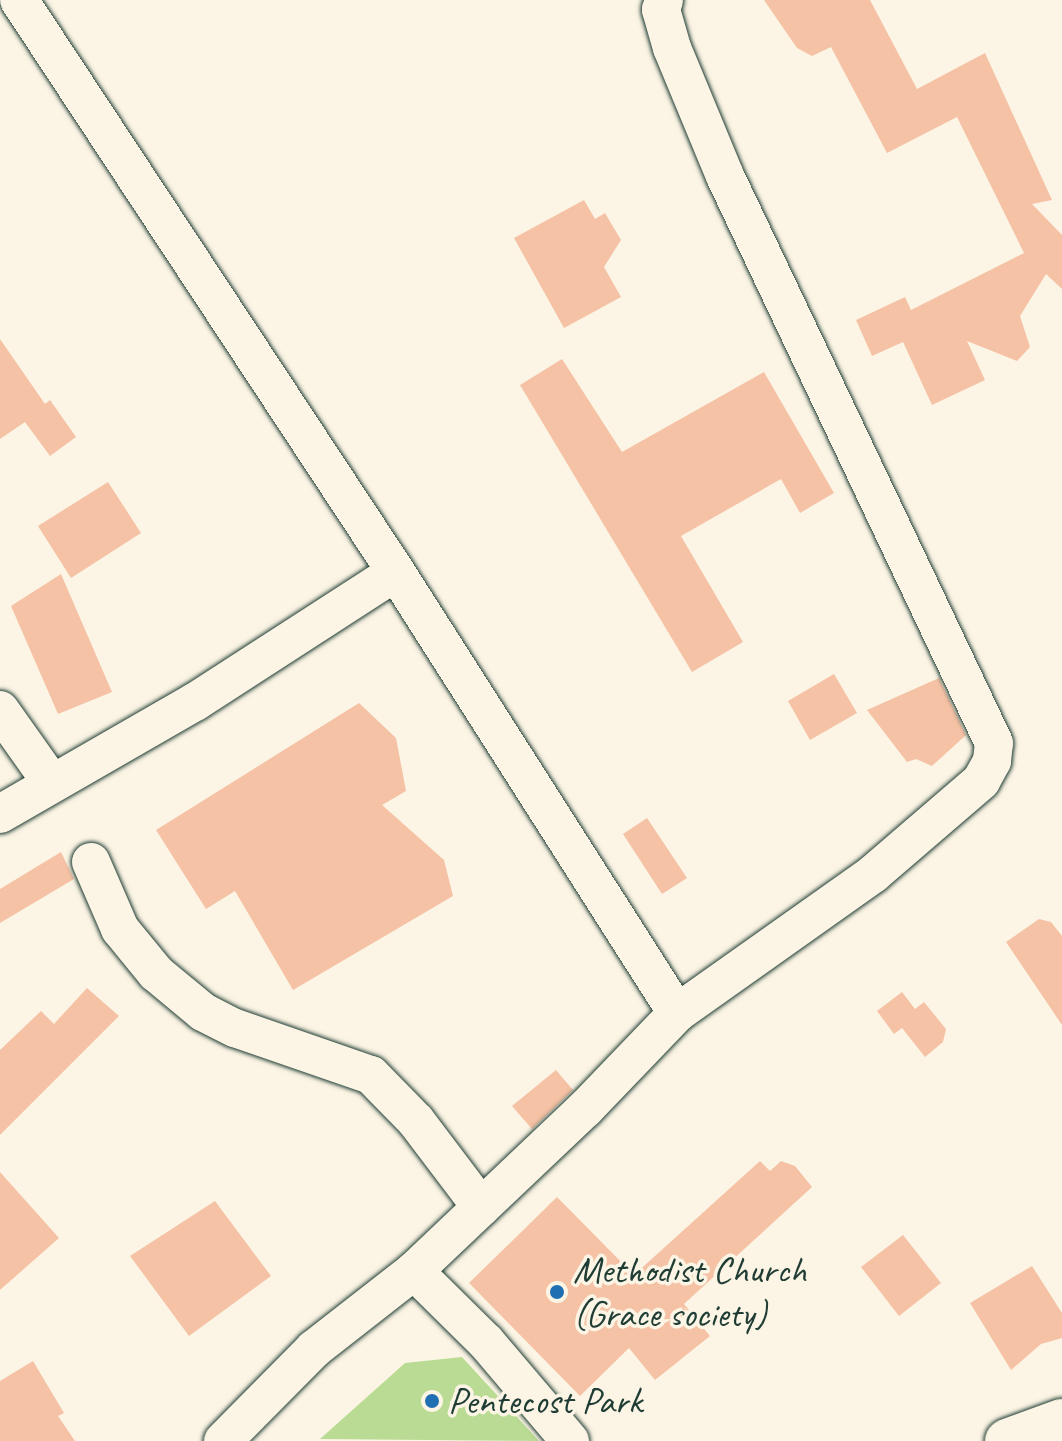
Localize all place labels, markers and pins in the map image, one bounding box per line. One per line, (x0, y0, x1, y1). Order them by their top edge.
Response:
place label: Methodist Church (Grace society) (573, 1247, 808, 1336)
marker: Methodist Church (Grace society) (548, 1283, 566, 1301)
place label: Pentecost Park (448, 1378, 642, 1424)
marker: Pentecost Park (423, 1392, 441, 1410)

